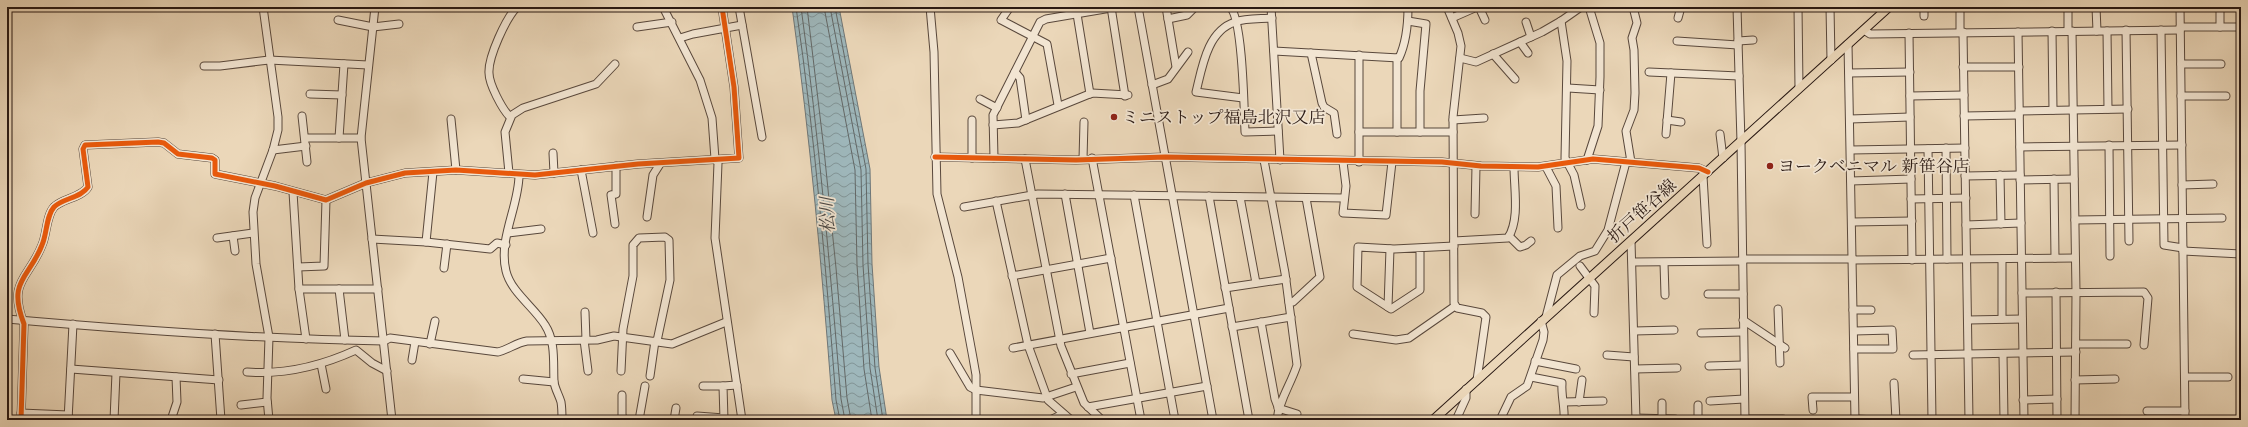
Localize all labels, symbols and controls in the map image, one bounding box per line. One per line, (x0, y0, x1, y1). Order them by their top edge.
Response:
place label: ミニストップ福島北沢又店 (1122, 106, 1326, 129)
marker: ミニストップ福島北沢又店 (1109, 112, 1119, 122)
place label: ヨークベニマル 新笹谷店 (1778, 155, 1970, 178)
marker: ヨークベニマル 新笹谷店 (1765, 161, 1775, 171)
street label: 折戸笹谷線 (1603, 174, 1681, 248)
water label: 松川 (815, 195, 841, 233)

